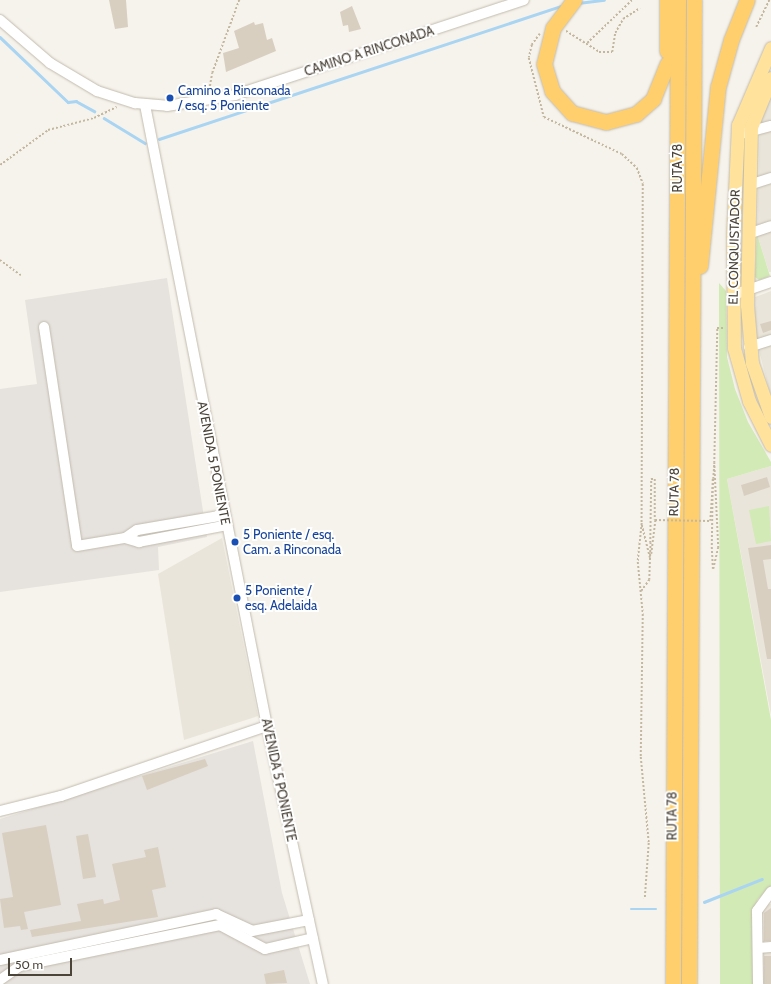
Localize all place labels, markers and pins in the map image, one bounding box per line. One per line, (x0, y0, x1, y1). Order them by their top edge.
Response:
place label: Camino a Rinconada / esq. 5 Poniente (178, 83, 291, 114)
marker: Camino a Rinconada / esq. 5 Poniente (165, 93, 175, 103)
place label: 5 Poniente / esq. Cam. a Rinconada (243, 527, 341, 558)
marker: 5 Poniente / esq. Cam. a Rinconada (230, 537, 240, 547)
place label: 5 Poniente / esq. Adelaida (245, 583, 317, 614)
marker: 5 Poniente / esq. Adelaida (232, 593, 242, 603)

